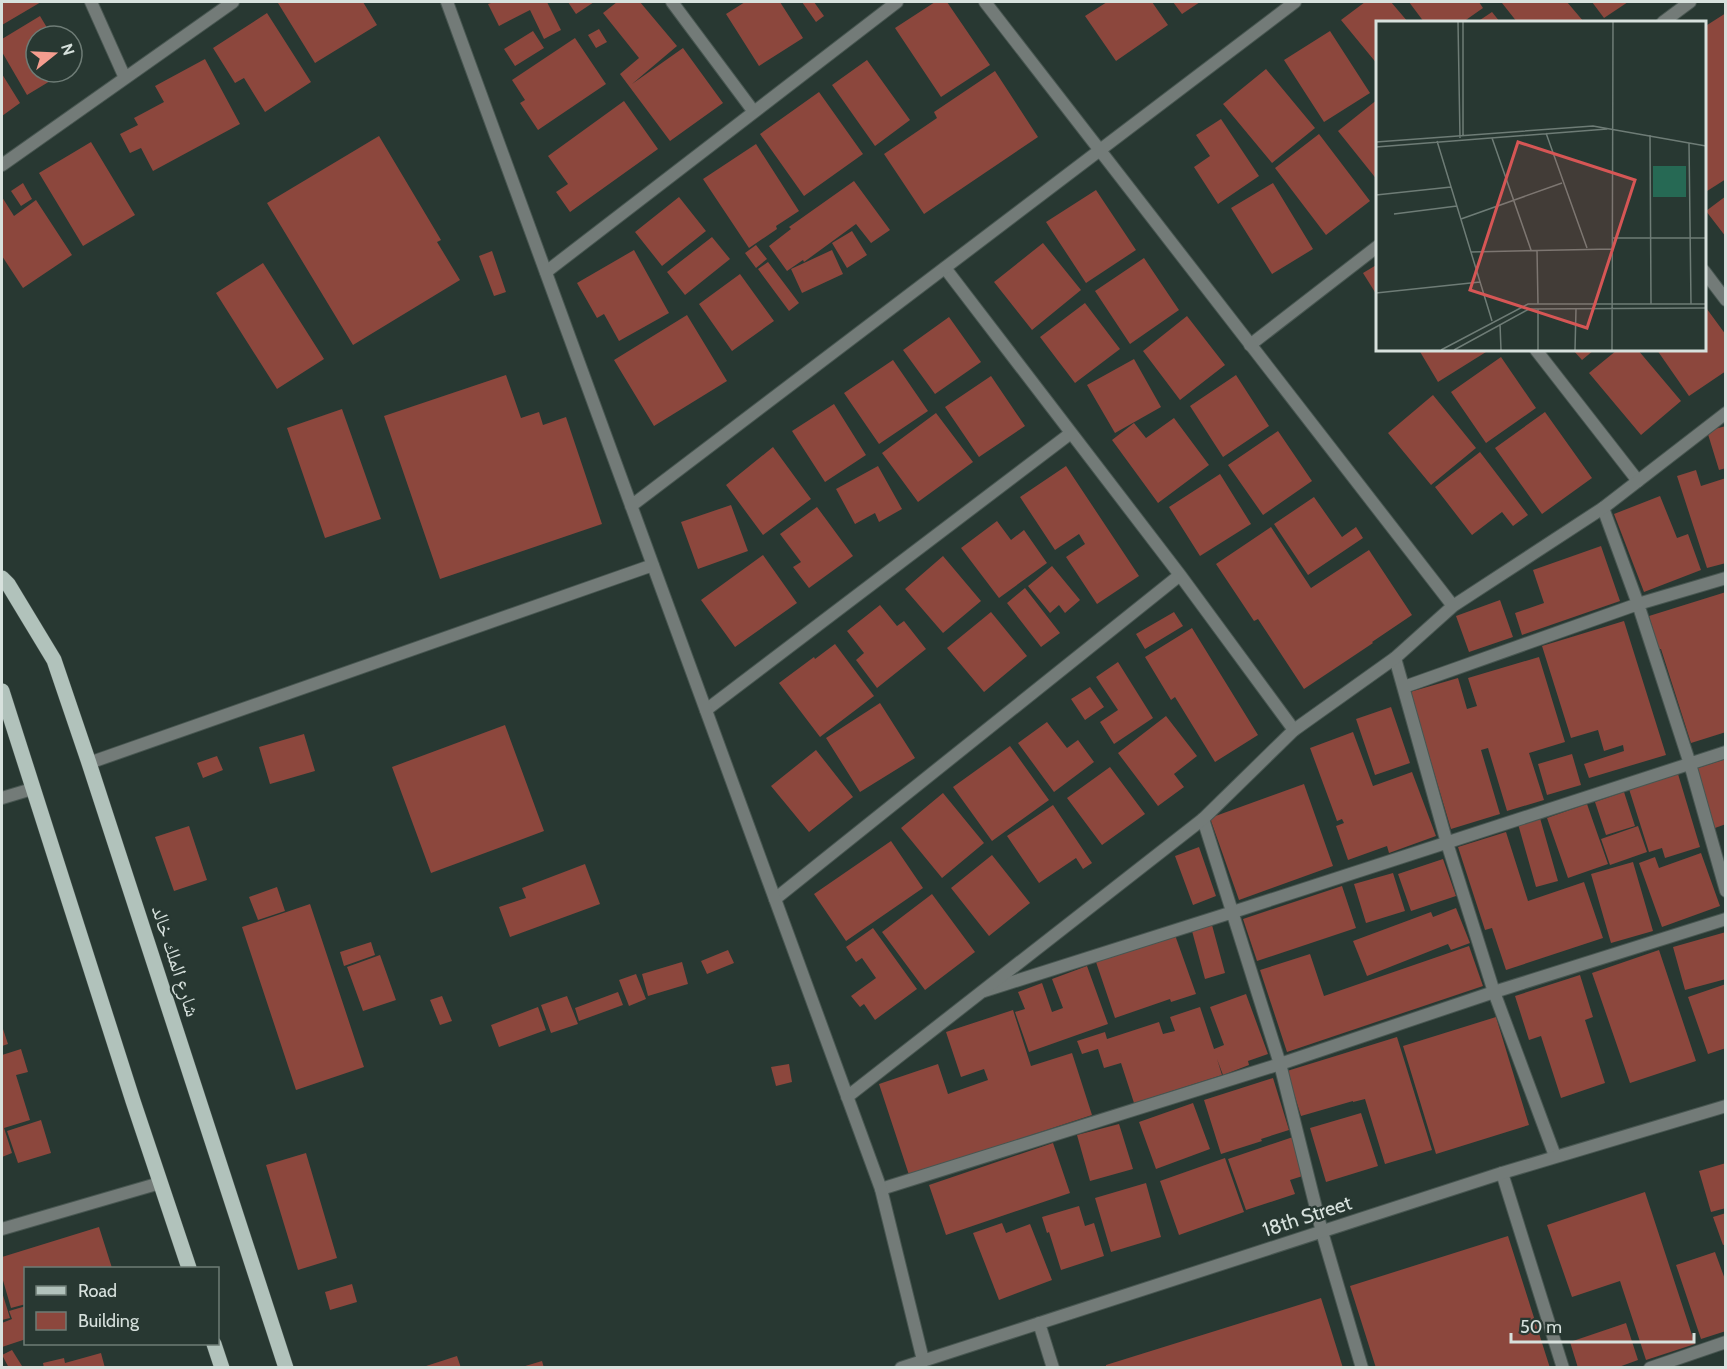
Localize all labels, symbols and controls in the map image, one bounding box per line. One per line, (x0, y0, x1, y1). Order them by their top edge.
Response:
inset map (1376, 21, 1706, 351)
north arrow (24, 24, 84, 84)
text: N (57, 41, 79, 58)
street label: شارع الملك خالد (146, 902, 205, 1020)
street label: 18th Street (1259, 1190, 1355, 1242)
legend (24, 1267, 219, 1345)
text: Road (78, 1280, 117, 1302)
scale bar (1511, 1306, 1694, 1344)
text: Building (78, 1310, 140, 1332)
text: 50 m (1520, 1316, 1562, 1338)

